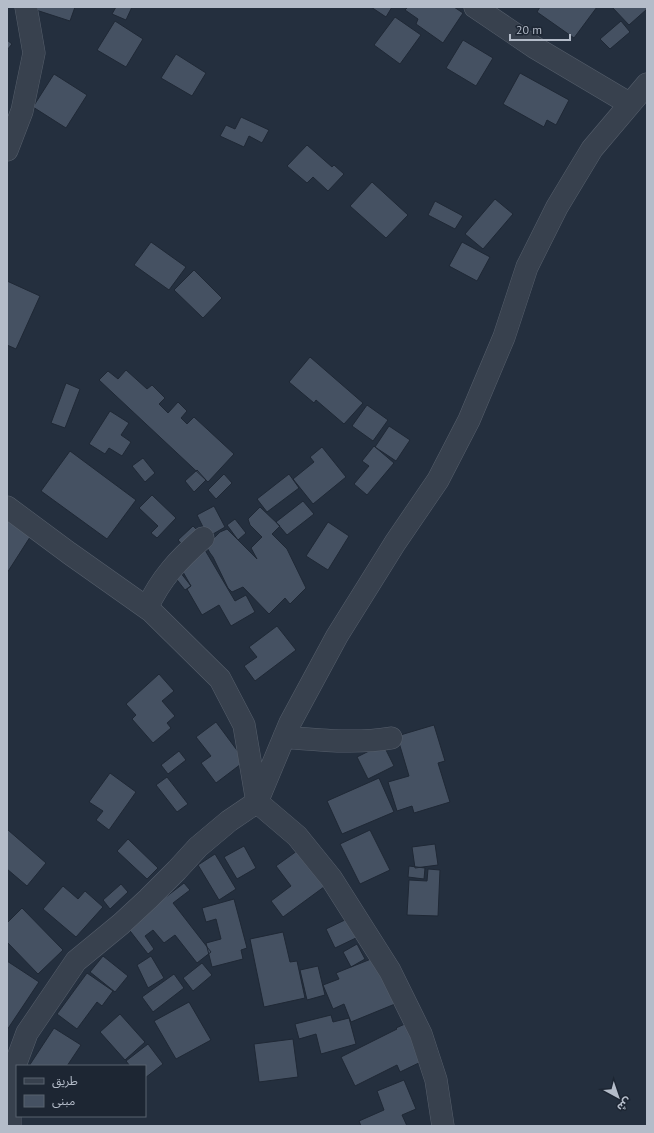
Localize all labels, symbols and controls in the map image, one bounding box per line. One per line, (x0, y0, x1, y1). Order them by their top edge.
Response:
scale bar (510, 16, 570, 42)
text: 20 m (516, 22, 542, 37)
legend (16, 1065, 146, 1117)
text: طريق (52, 1073, 78, 1089)
north arrow (598, 1077, 638, 1117)
text: مبنى (52, 1093, 75, 1108)
text: ش (614, 1094, 635, 1115)

